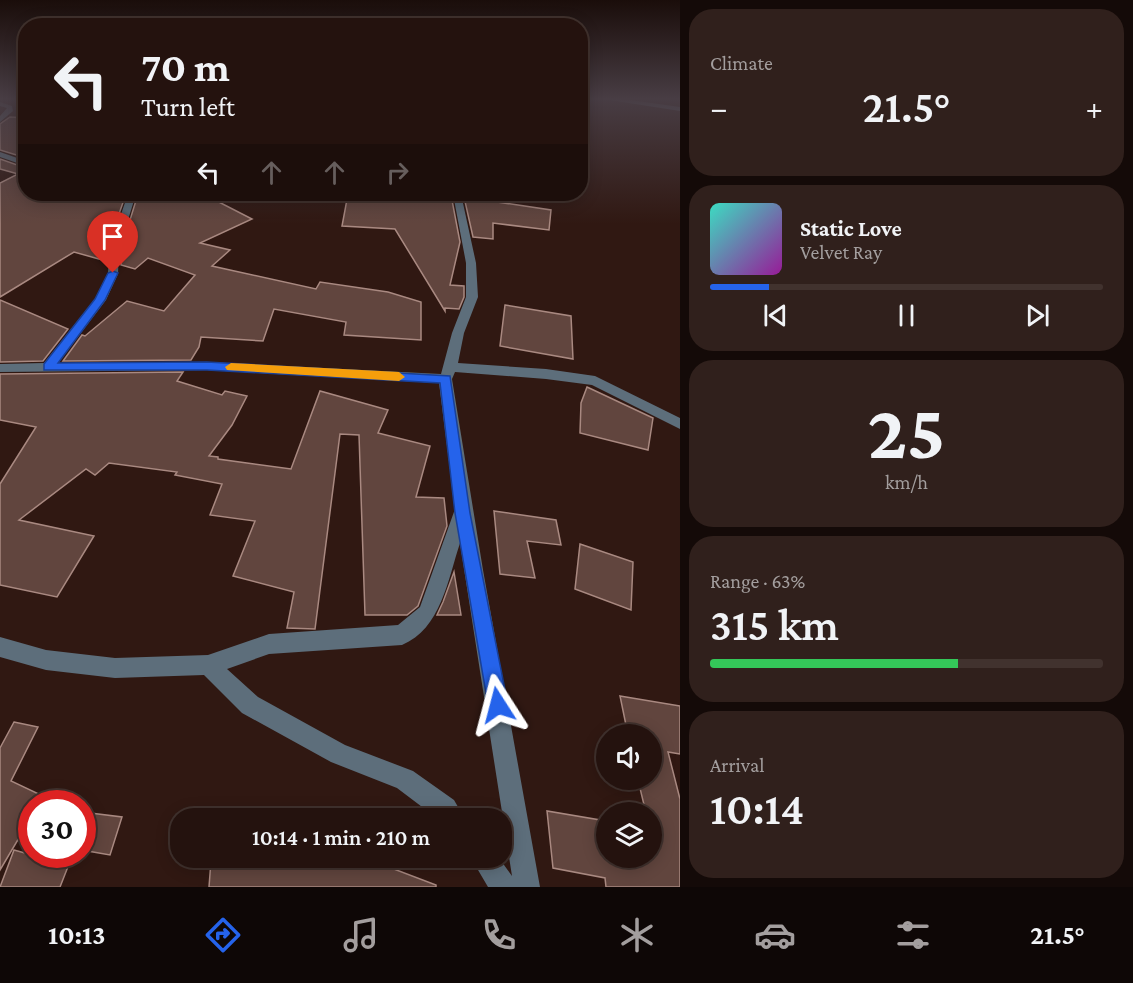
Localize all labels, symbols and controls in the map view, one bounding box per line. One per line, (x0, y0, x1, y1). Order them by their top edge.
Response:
icon: left (42, 42, 120, 120)
text: 70 m (141, 43, 230, 90)
text: Climate (710, 52, 773, 74)
text: 21.5° (862, 82, 951, 132)
text: − (710, 89, 727, 126)
text: + (1086, 89, 1103, 126)
text: Turn left (141, 92, 235, 122)
icon: left (192, 156, 225, 189)
icon: ahead (255, 156, 288, 189)
icon: ahead (318, 156, 351, 189)
icon: right (381, 156, 414, 189)
pin (87, 211, 138, 273)
text: Static Love (800, 216, 902, 241)
icon: arrive (96, 220, 129, 253)
text: Velvet Ray (800, 241, 882, 263)
icon: previous (759, 299, 792, 332)
icon: pause (890, 299, 923, 332)
icon: next (1021, 299, 1054, 332)
text: 25 (868, 388, 946, 475)
text: km/h (885, 471, 928, 493)
text: Range · 63% (710, 570, 805, 592)
text: 315 km (710, 600, 839, 650)
position arrow (466, 673, 530, 737)
map controls (596, 724, 662, 868)
button: sound (596, 724, 662, 790)
text: Arrival (710, 754, 764, 776)
text: 10:14 (710, 784, 804, 834)
speed limit sign: 30 (18, 790, 96, 868)
button: layers (596, 802, 662, 868)
text: 10:14 · 1 min · 210 m (252, 825, 430, 850)
icon: directions (202, 914, 244, 956)
icon: music (340, 914, 382, 956)
icon: phone (478, 914, 520, 956)
icon: climate (616, 914, 658, 956)
icon: car (754, 914, 796, 956)
icon: filters (892, 914, 934, 956)
text: 10:13 (48, 920, 105, 950)
text: 21.5° (1030, 920, 1085, 950)

